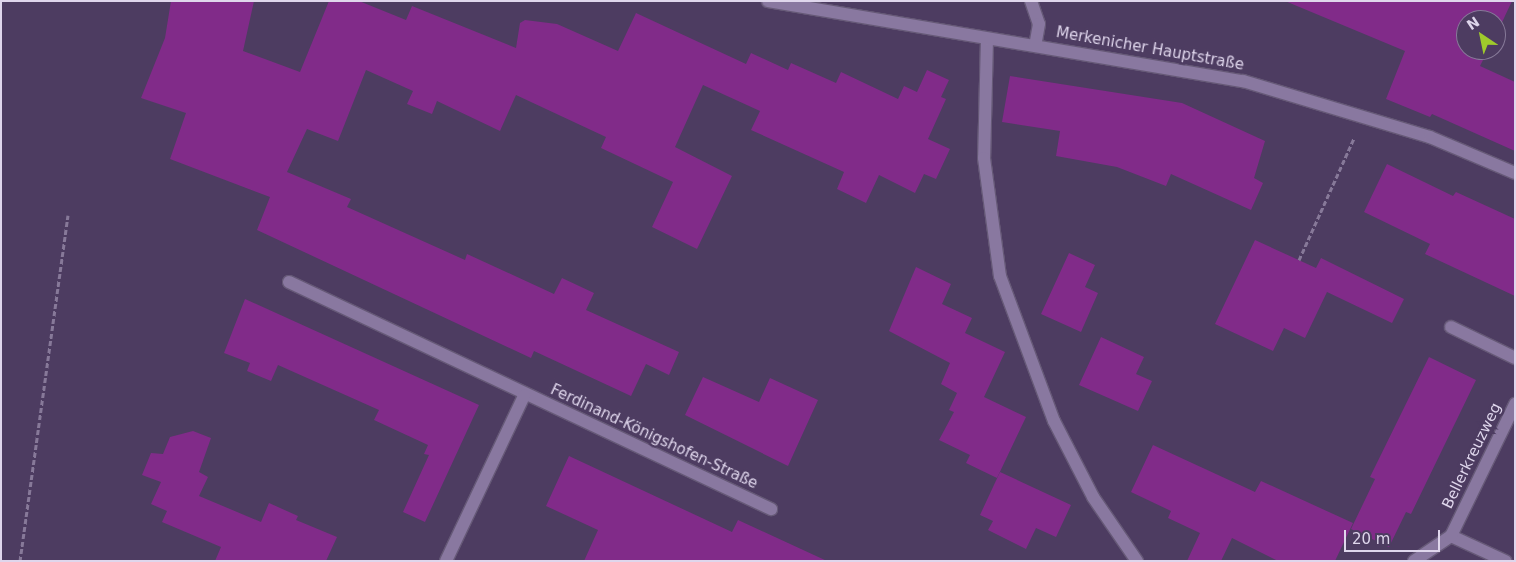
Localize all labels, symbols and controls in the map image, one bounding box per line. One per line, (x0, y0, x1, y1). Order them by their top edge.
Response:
north arrow (1456, 10, 1506, 60)
text: N (1464, 13, 1483, 33)
street label: Merkenicher Hauptstraße (1055, 24, 1245, 74)
street label: Ferdinand-Königshofen-Straße (548, 381, 760, 493)
street label: Bellerkreuzweg (1439, 400, 1505, 512)
scale bar (1346, 520, 1442, 552)
text: 20 m (1352, 530, 1390, 548)

